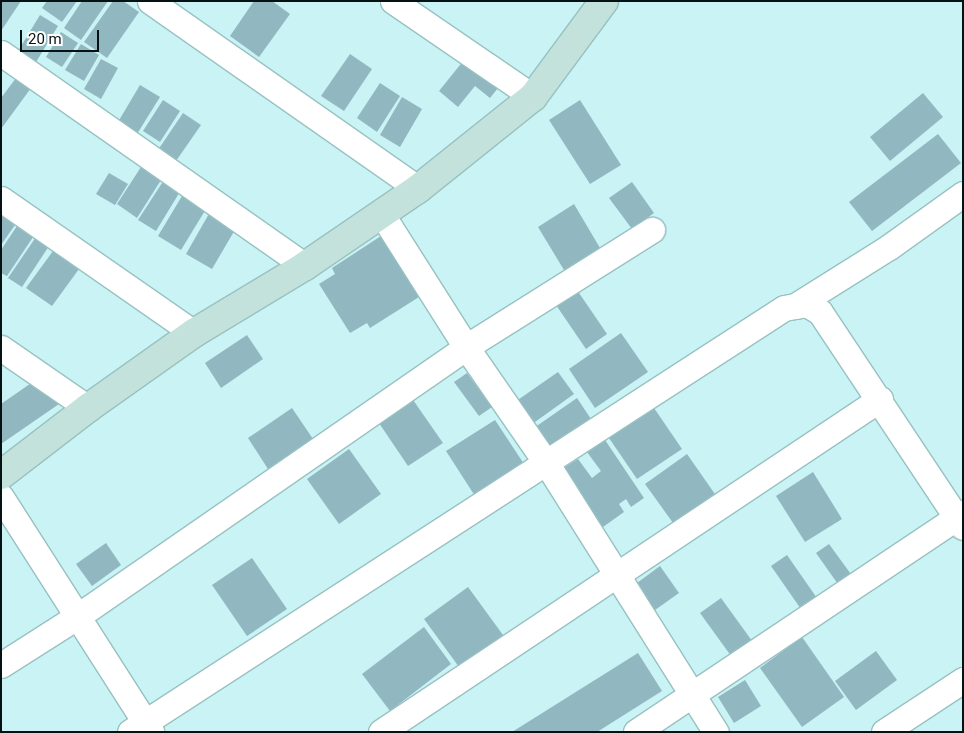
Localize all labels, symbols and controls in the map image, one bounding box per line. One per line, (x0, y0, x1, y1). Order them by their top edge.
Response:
scale bar (22, 20, 101, 52)
text: 20 m (28, 30, 62, 48)

